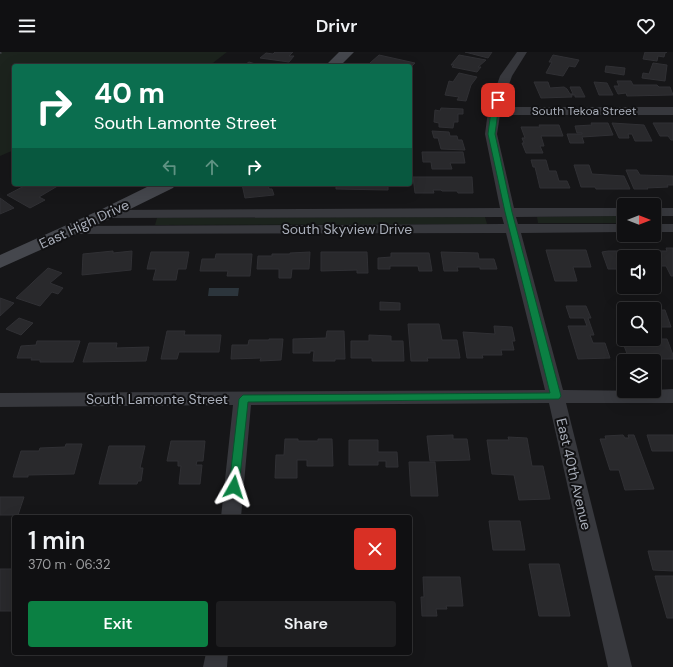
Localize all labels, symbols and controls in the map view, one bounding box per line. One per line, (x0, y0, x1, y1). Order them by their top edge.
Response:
text: Drivr (316, 14, 357, 38)
icon: menu (16, 15, 38, 37)
icon: heart (635, 15, 657, 37)
text: 40 m (94, 75, 165, 112)
icon: right (28, 80, 80, 132)
pin (481, 83, 515, 117)
icon: arrive (487, 89, 509, 111)
street label: South Tekoa Street (532, 103, 637, 119)
text: South Lamonte Street (94, 111, 277, 135)
icon: left (159, 156, 181, 178)
icon: ahead (201, 156, 223, 178)
icon: right (243, 156, 265, 178)
street label: East High Drive (36, 195, 132, 253)
north arrow (617, 198, 661, 242)
map controls (617, 198, 661, 398)
street label: South Skyview Drive (282, 220, 412, 238)
button: sound (617, 250, 661, 294)
button: search (617, 302, 661, 346)
button: layers (617, 354, 661, 398)
street label: South Lamonte Street (86, 390, 228, 408)
street label: East 40th Avenue (552, 416, 596, 532)
position arrow (213, 466, 255, 508)
text: 1 min (28, 525, 85, 556)
button: close (354, 528, 396, 570)
text: 370 m · 06:32 (28, 556, 111, 573)
button: Exit (28, 601, 208, 647)
button: Share (216, 601, 396, 647)

